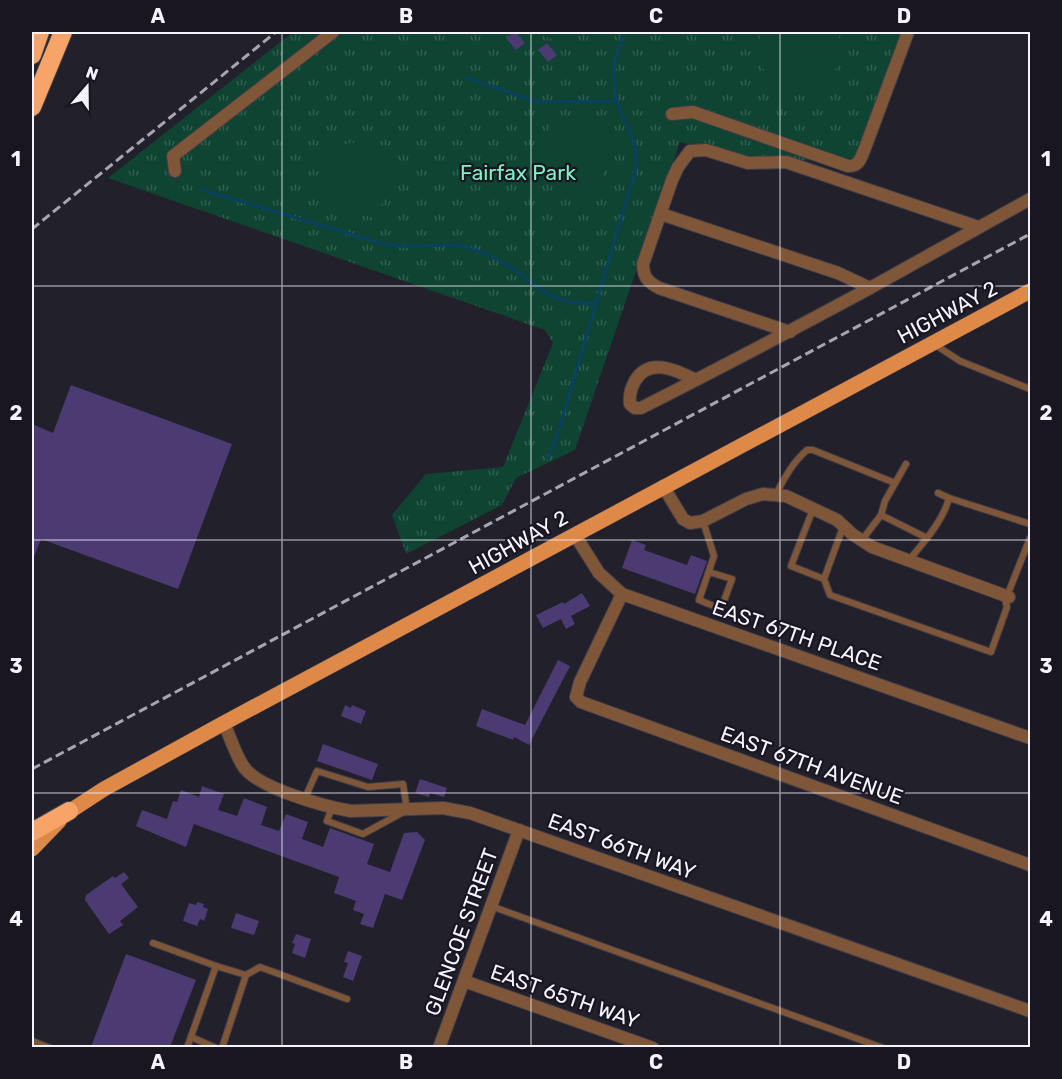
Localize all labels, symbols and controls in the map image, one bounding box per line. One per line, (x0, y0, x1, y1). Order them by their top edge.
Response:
text: A (151, 4, 166, 28)
text: B (399, 4, 413, 28)
text: C (649, 4, 663, 28)
text: D (897, 4, 911, 28)
north arrow (57, 57, 117, 117)
text: N (83, 62, 101, 84)
text: 1 (11, 147, 21, 171)
text: 1 (1041, 147, 1051, 171)
park label: Fairfax Park (460, 160, 576, 185)
street label: HIGHWAY 2 (893, 275, 1001, 349)
text: 2 (10, 401, 23, 425)
text: 2 (1040, 401, 1053, 425)
street label: HIGHWAY 2 (464, 505, 572, 579)
street label: EAST 67TH PLACE (709, 594, 885, 676)
text: 3 (9, 654, 23, 678)
text: 3 (1039, 654, 1053, 678)
street label: EAST 67TH AVENUE (717, 720, 907, 810)
street label: EAST 66TH WAY (545, 808, 699, 884)
street label: GLENCOE STREET (419, 845, 503, 1019)
text: 4 (9, 907, 23, 931)
text: 4 (1039, 907, 1053, 931)
street label: EAST 65TH WAY (487, 959, 643, 1033)
text: A (151, 1050, 166, 1074)
text: B (399, 1050, 413, 1074)
text: C (649, 1050, 663, 1074)
text: D (897, 1050, 911, 1074)

